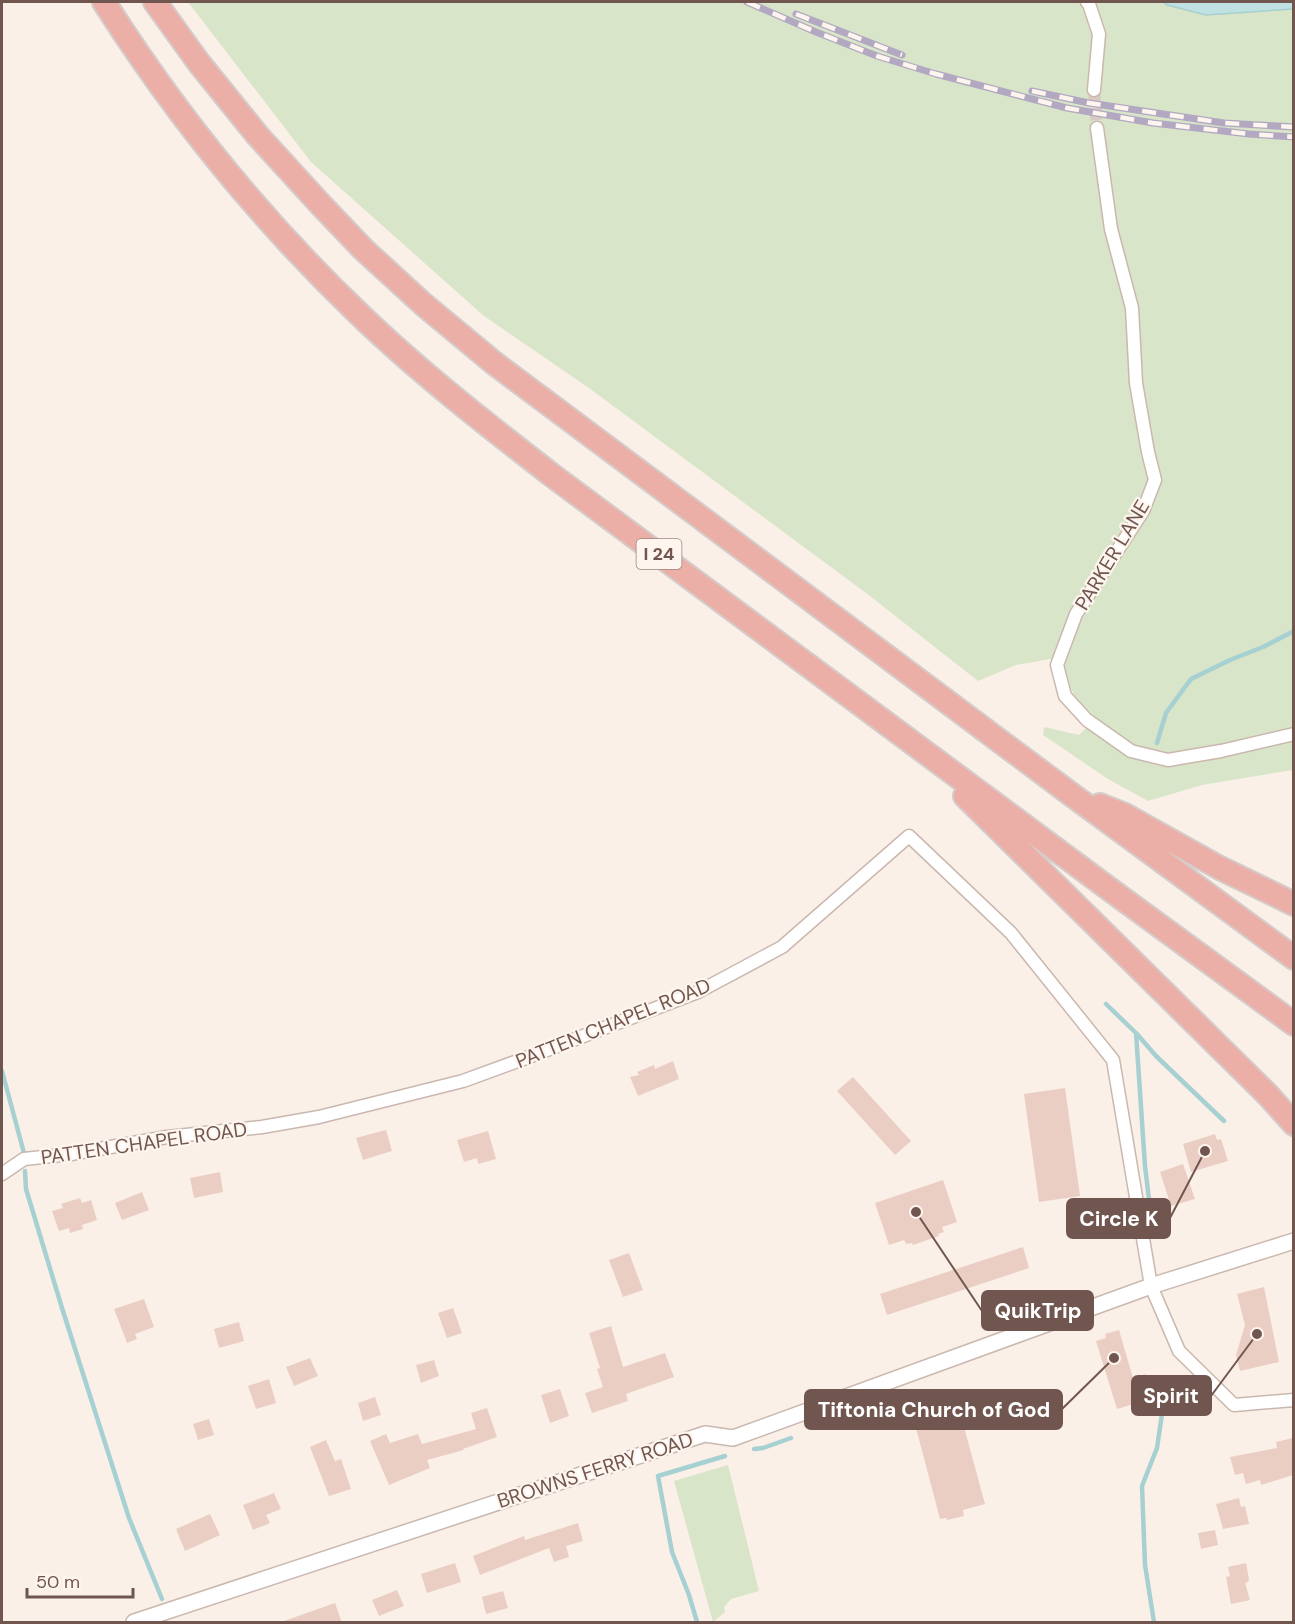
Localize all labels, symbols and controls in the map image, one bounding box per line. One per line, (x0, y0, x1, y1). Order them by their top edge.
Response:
street label: PARKER LANE (1069, 495, 1155, 615)
road number: I 24 (636, 539, 682, 569)
street label: PATTEN CHAPEL ROAD (512, 972, 714, 1074)
street label: PATTEN CHAPEL ROAD (39, 1116, 249, 1170)
callout: Circle K (1067, 1199, 1170, 1238)
text: Circle K (1079, 1205, 1159, 1233)
callout: QuikTrip (982, 1291, 1093, 1330)
text: QuikTrip (995, 1297, 1081, 1325)
callout: Spirit (1132, 1376, 1211, 1415)
text: Spirit (1143, 1382, 1199, 1410)
callout: Tiftonia Church of God (805, 1390, 1062, 1429)
text: Tiftonia Church of God (818, 1396, 1050, 1424)
street label: BROWNS FERRY ROAD (494, 1426, 696, 1514)
scale bar (27, 1561, 134, 1599)
text: 50 m (36, 1570, 80, 1594)

